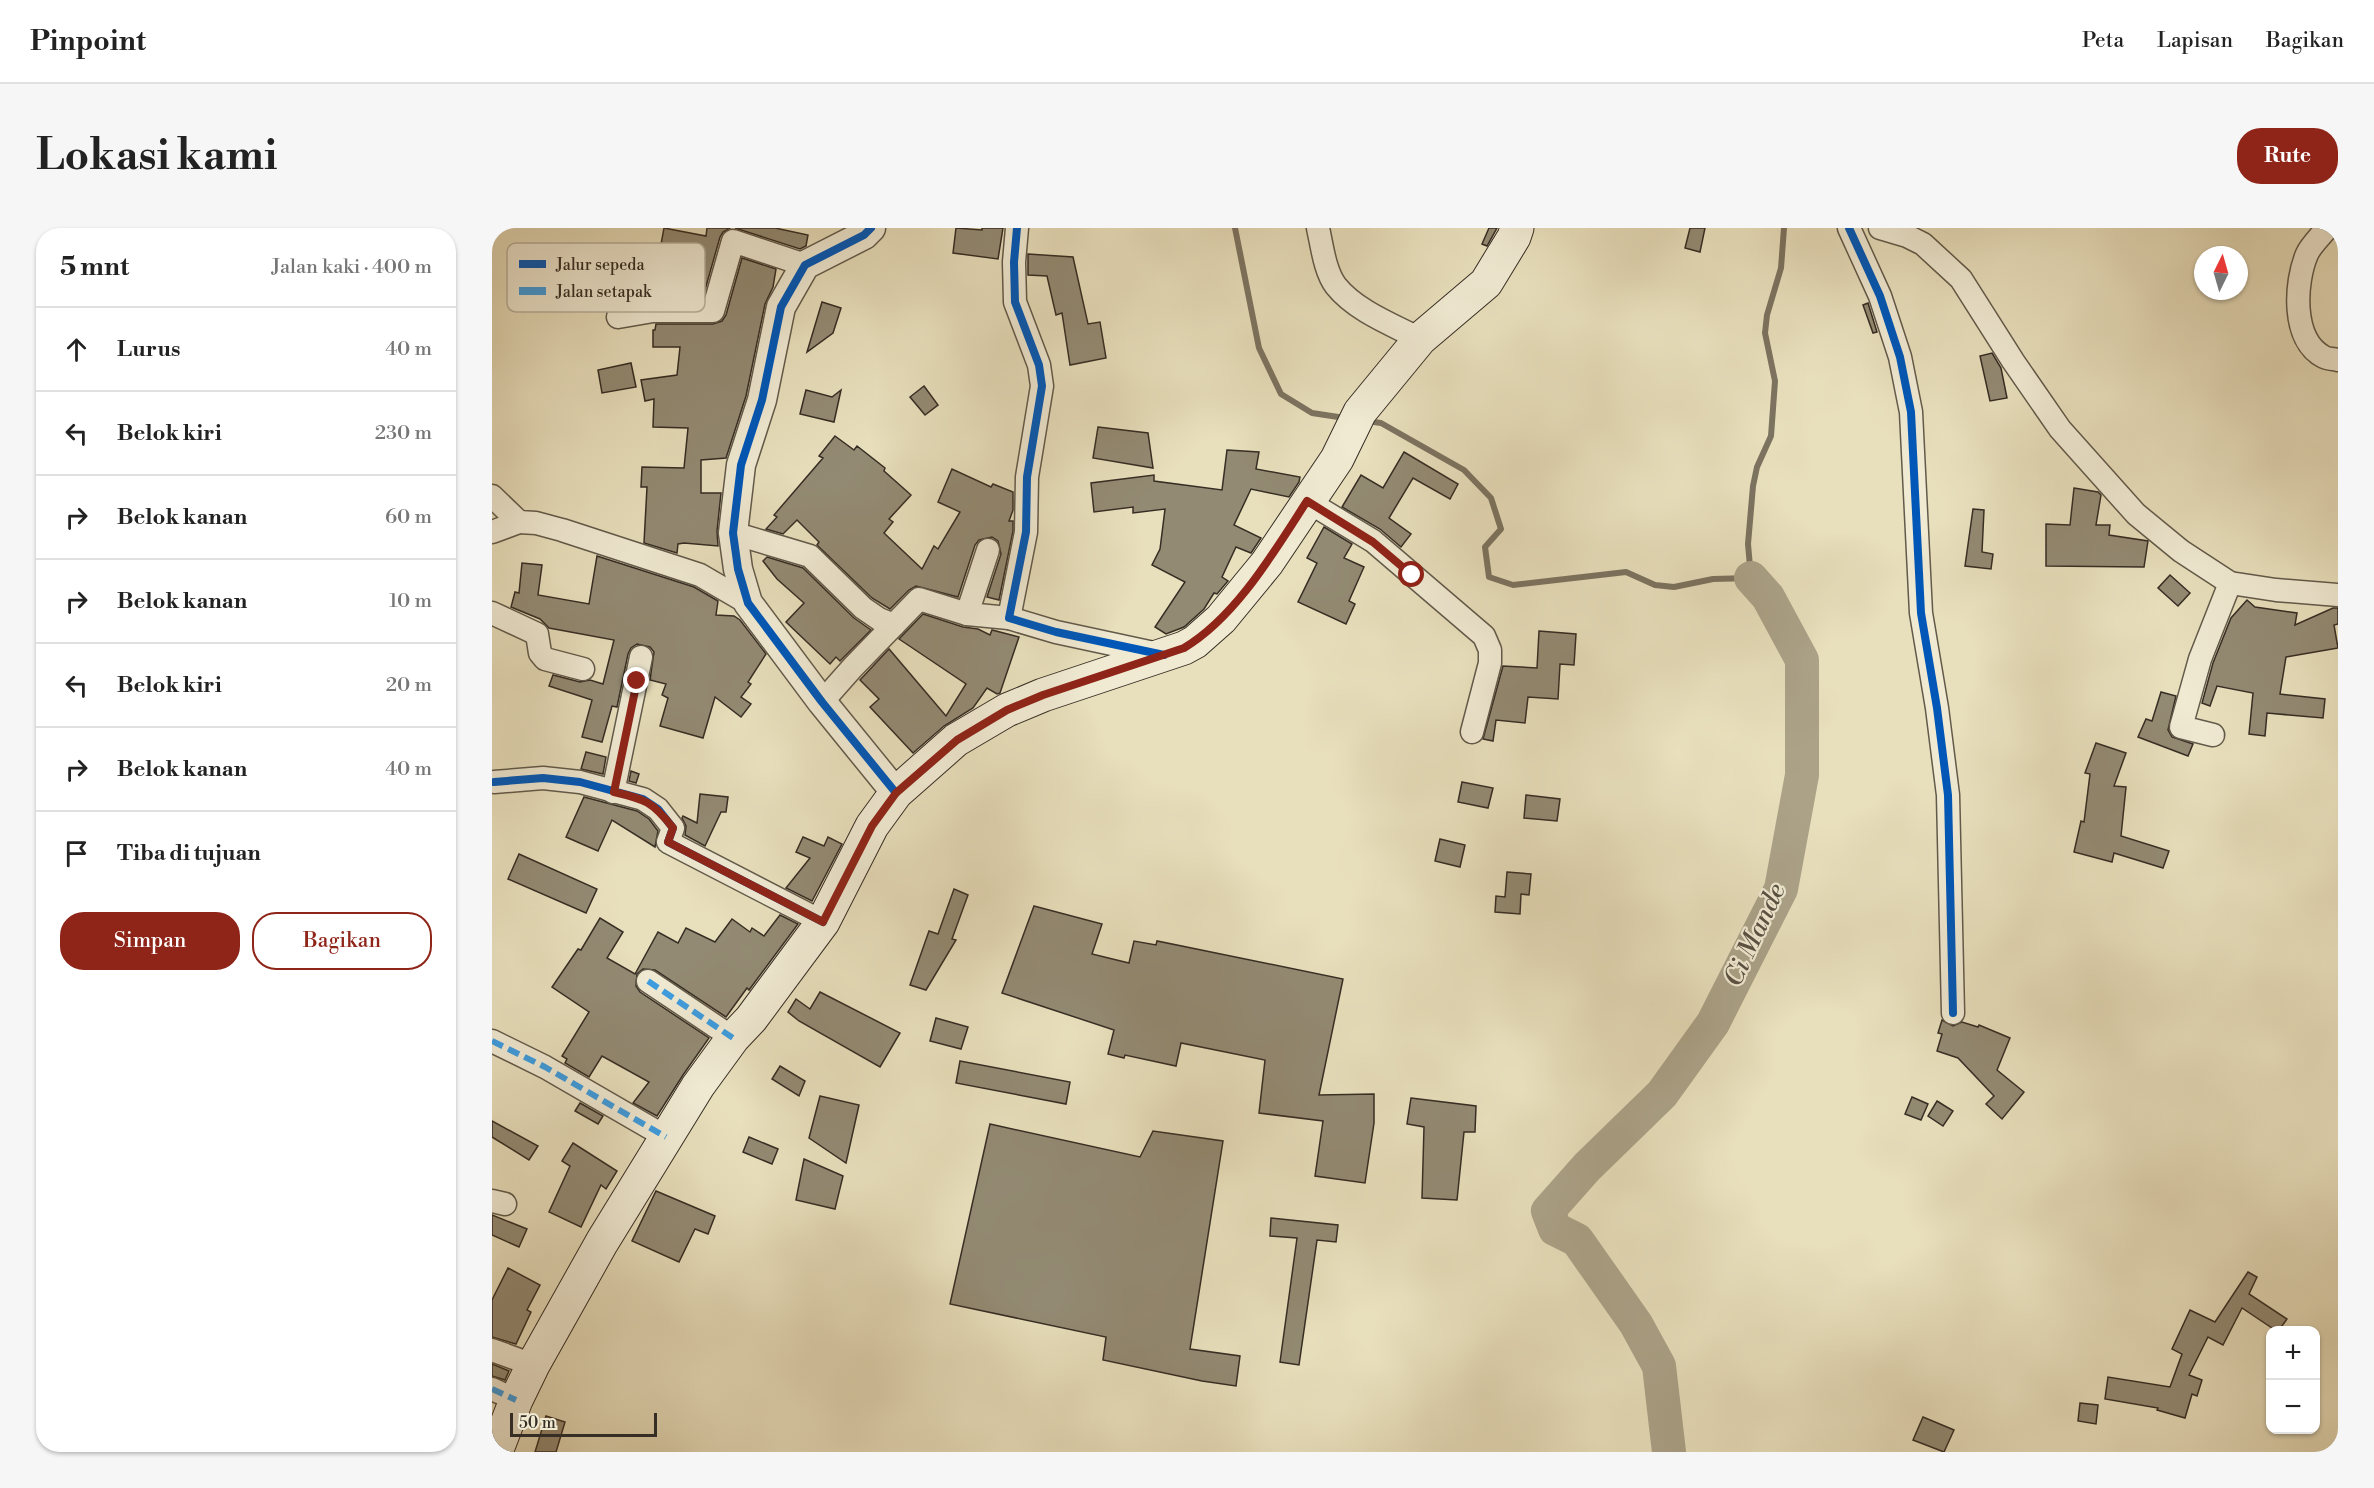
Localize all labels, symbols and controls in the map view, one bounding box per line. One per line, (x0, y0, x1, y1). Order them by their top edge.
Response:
text: Pinpoint (30, 24, 146, 59)
text: Peta (2082, 28, 2124, 54)
text: Lapisan (2157, 28, 2233, 54)
text: Bagikan (2266, 28, 2344, 54)
button: Rute (2237, 128, 2338, 184)
text: Lokasi kami (36, 130, 277, 183)
legend (507, 243, 705, 312)
north arrow (2194, 246, 2248, 300)
text: 5 mnt (60, 251, 129, 283)
text: Jalan kaki · 400 m (271, 255, 432, 280)
text: Jalur sepeda (555, 255, 645, 275)
text: Jalan setapak (555, 282, 653, 302)
icon: ahead (60, 333, 93, 366)
text: Lurus (117, 336, 180, 363)
text: 40 m (385, 337, 432, 362)
icon: left (60, 417, 93, 450)
text: Belok kiri (117, 420, 222, 447)
text: 230 m (375, 421, 432, 446)
icon: right (60, 501, 93, 534)
text: Belok kanan (117, 504, 247, 531)
text: 60 m (385, 505, 432, 530)
route start (1398, 561, 1424, 587)
icon: right (60, 585, 93, 618)
text: Belok kanan (117, 588, 247, 615)
text: 10 m (389, 589, 432, 614)
route end (623, 667, 649, 693)
icon: left (60, 669, 93, 702)
text: Belok kiri (117, 672, 222, 699)
text: 20 m (386, 673, 432, 698)
icon: right (60, 753, 93, 786)
text: Belok kanan (117, 756, 247, 783)
text: 40 m (385, 757, 432, 782)
icon: arrive (60, 837, 93, 870)
text: Tiba di tujuan (117, 840, 261, 867)
water label: Ci Mande (1717, 878, 1793, 992)
button: Simpan (60, 912, 240, 970)
button: Bagikan (252, 912, 432, 970)
map controls (2266, 1326, 2320, 1434)
button: + (2266, 1326, 2320, 1380)
button: − (2266, 1380, 2320, 1434)
scale bar (510, 1410, 657, 1438)
text: 50 m (519, 1413, 556, 1433)

